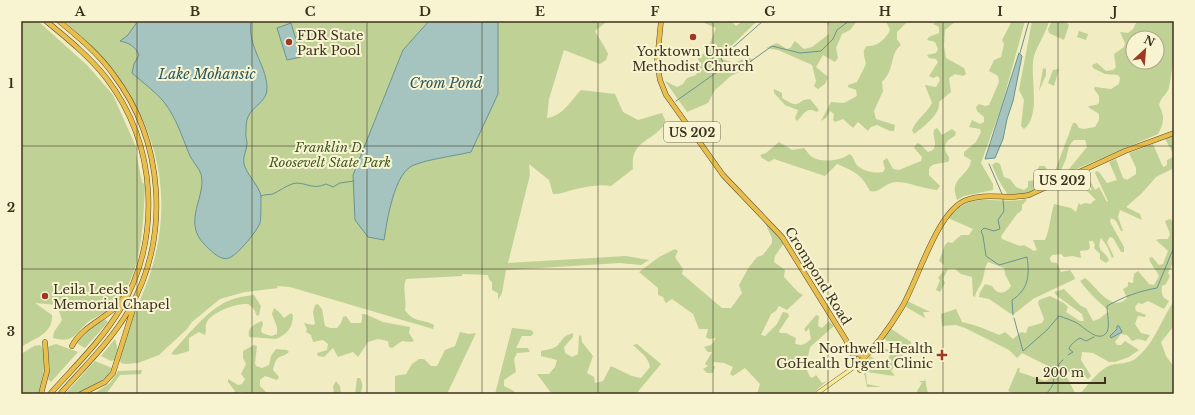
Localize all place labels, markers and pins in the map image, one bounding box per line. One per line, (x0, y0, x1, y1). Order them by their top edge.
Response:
place label: FDR State Park Pool (297, 27, 363, 59)
marker: Yorktown United Methodist Church (688, 32, 698, 42)
marker: FDR State Park Pool (284, 37, 294, 47)
place label: Yorktown United Methodist Church (632, 43, 754, 75)
place label: Leila Leeds Memorial Chapel (53, 281, 170, 313)
marker: Leila Leeds Memorial Chapel (40, 291, 50, 301)
place label: Northwell Health GoHealth Urgent Clinic (776, 340, 933, 372)
marker: Northwell Health GoHealth Urgent Clinic (936, 349, 948, 361)

